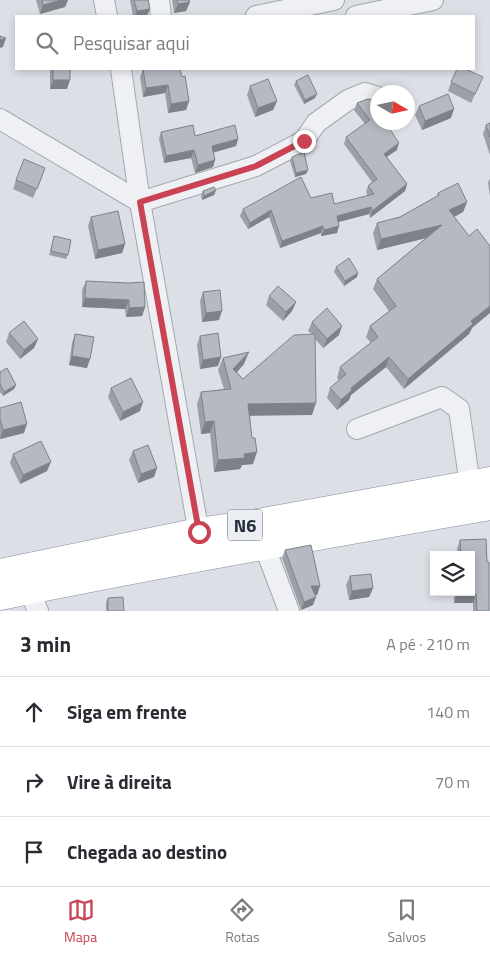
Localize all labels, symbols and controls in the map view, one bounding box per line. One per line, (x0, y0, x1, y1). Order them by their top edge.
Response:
search box (15, 15, 475, 70)
text: Pesquisar aqui (73, 28, 190, 57)
icon: search (33, 29, 61, 57)
north arrow (370, 85, 415, 130)
route end (293, 130, 316, 153)
road number: N6 (228, 510, 262, 540)
route start (188, 521, 211, 544)
map controls (430, 551, 475, 596)
button: layers (430, 551, 475, 596)
text: 3 min (20, 628, 71, 660)
text: A pé · 210 m (386, 632, 470, 656)
text: Siga em frente (67, 697, 187, 726)
icon: ahead (20, 698, 48, 726)
text: 140 m (426, 700, 470, 724)
text: Vire à direita (67, 767, 172, 796)
icon: right (20, 768, 48, 796)
text: 70 m (435, 770, 470, 794)
text: Chegada ao destino (67, 837, 227, 866)
icon: arrive (20, 838, 48, 866)
tab: Mapa (64, 896, 97, 947)
tab: Rotas (225, 896, 260, 947)
tab: Salvos (388, 896, 426, 947)

